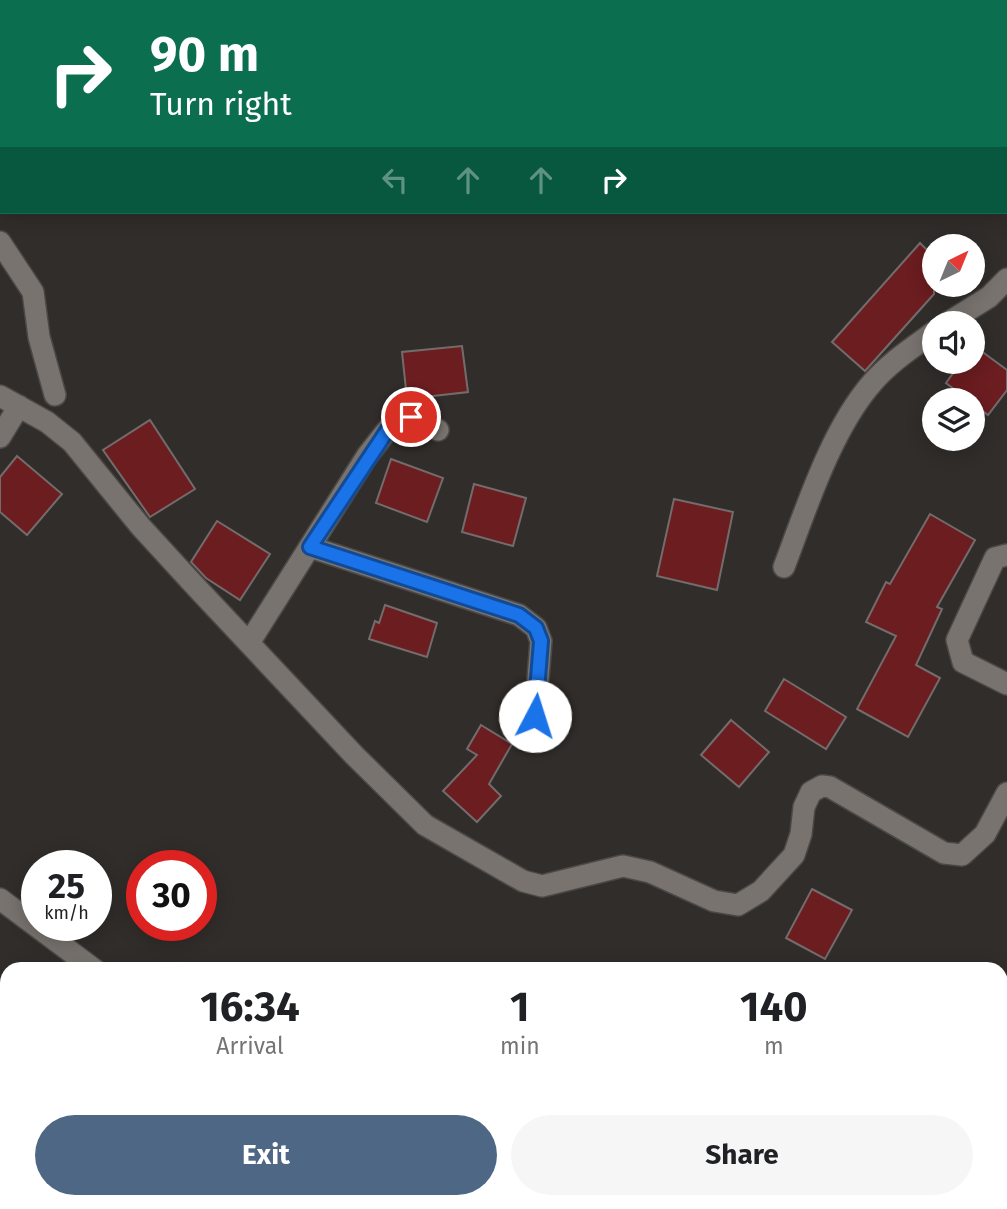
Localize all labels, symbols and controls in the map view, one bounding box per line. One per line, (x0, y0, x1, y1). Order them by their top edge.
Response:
text: 90 m (150, 25, 259, 84)
icon: right (35, 28, 126, 119)
text: Turn right (150, 85, 292, 123)
icon: left (376, 161, 414, 199)
icon: ahead (449, 161, 487, 199)
icon: ahead (522, 161, 560, 199)
icon: right (595, 161, 633, 199)
north arrow (922, 234, 985, 298)
map controls (922, 234, 985, 451)
button: sound (922, 311, 985, 374)
pin (381, 387, 441, 447)
button: layers (922, 388, 985, 451)
icon: arrive (392, 398, 430, 436)
position arrow (498, 679, 572, 753)
speed limit sign: 30 (126, 850, 217, 941)
text: 25 (48, 865, 85, 907)
text: km/h (44, 902, 89, 924)
text: 16:34 (200, 982, 300, 1032)
text: 1 (510, 982, 530, 1032)
text: 140 (740, 982, 808, 1032)
text: Arrival (216, 1032, 284, 1060)
text: min (500, 1032, 540, 1060)
text: m (764, 1032, 784, 1060)
button: Exit (35, 1115, 497, 1195)
button: Share (511, 1115, 973, 1195)

